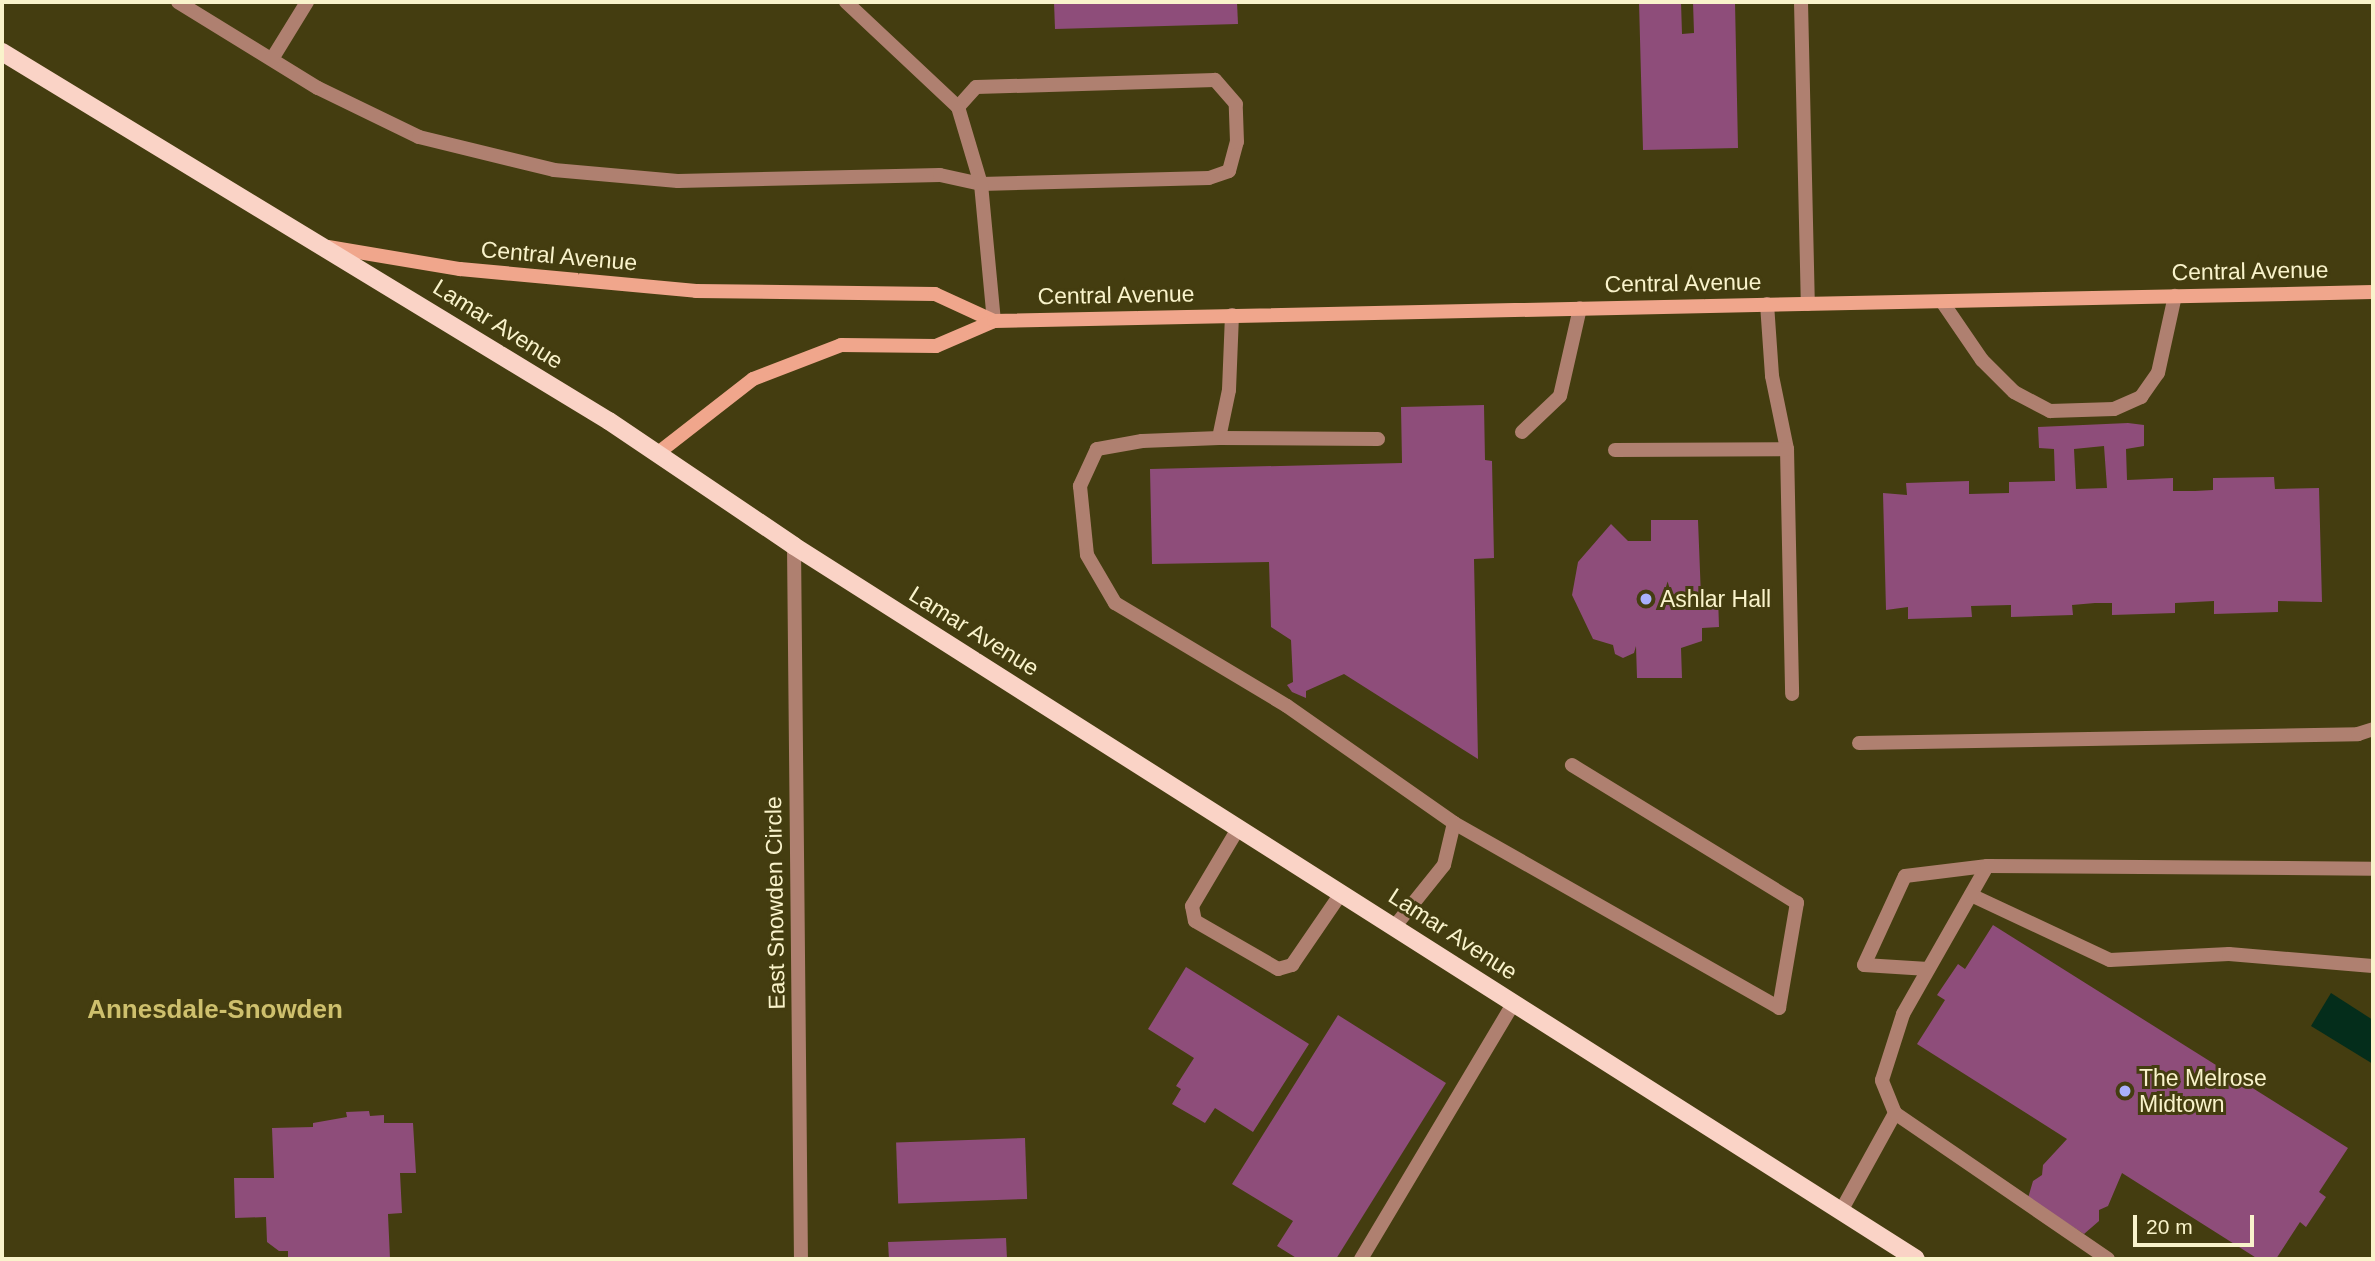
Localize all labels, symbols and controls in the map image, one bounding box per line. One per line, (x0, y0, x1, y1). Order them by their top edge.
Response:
street label: Central Avenue (479, 235, 639, 277)
street label: Central Avenue (2171, 256, 2329, 286)
street label: Central Avenue (1604, 268, 1762, 298)
street label: Lamar Avenue (427, 273, 569, 375)
street label: Central Avenue (1037, 280, 1195, 310)
street label: Lamar Avenue (903, 580, 1045, 682)
place label: Ashlar Hall (1660, 585, 1771, 613)
marker: Ashlar Hall (1638, 591, 1654, 607)
street label: East Snowden Circle (759, 796, 791, 1010)
street label: Lamar Avenue (1383, 882, 1523, 986)
district label: Annesdale-Snowden (87, 994, 343, 1026)
place label: The Melrose Midtown (2139, 1064, 2267, 1118)
marker: The Melrose Midtown (2117, 1083, 2133, 1099)
scale bar (2137, 1202, 2258, 1246)
text: 20 m (2146, 1215, 2193, 1238)

